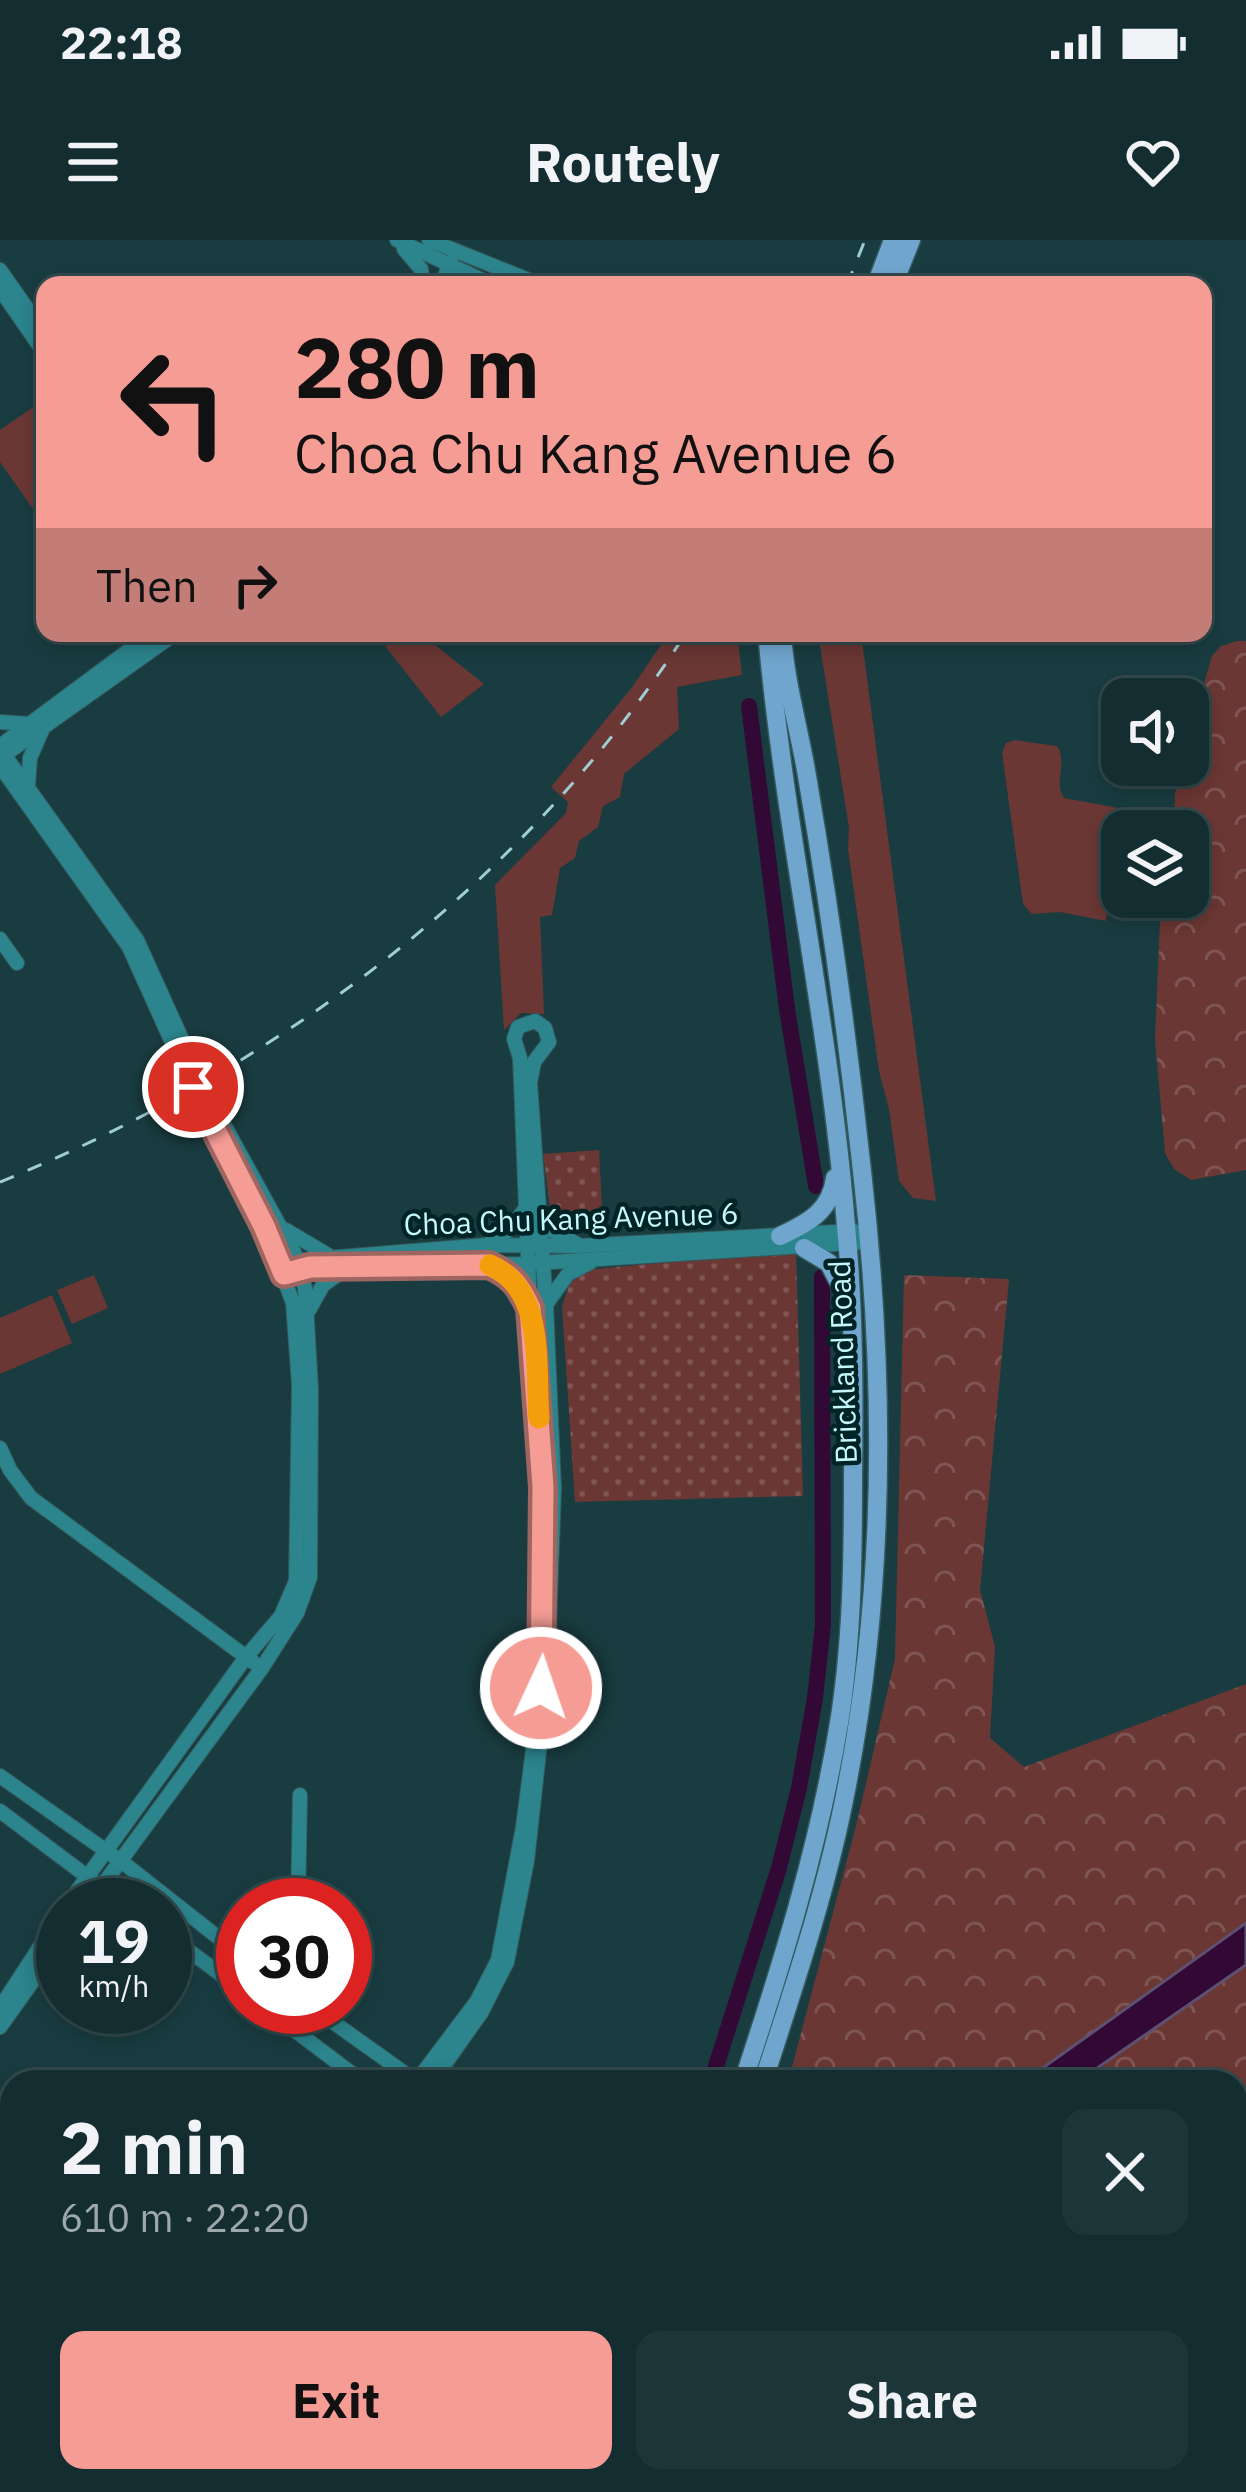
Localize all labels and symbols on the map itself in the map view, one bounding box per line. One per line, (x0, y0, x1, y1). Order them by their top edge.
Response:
pin (142, 1036, 244, 1138)
street label: Choa Chu Kang Avenue 6 (403, 1193, 739, 1243)
street label: Brickland Road (819, 1260, 865, 1464)
position arrow (478, 1625, 604, 1751)
speed limit sign: 30 (216, 1878, 372, 2034)

